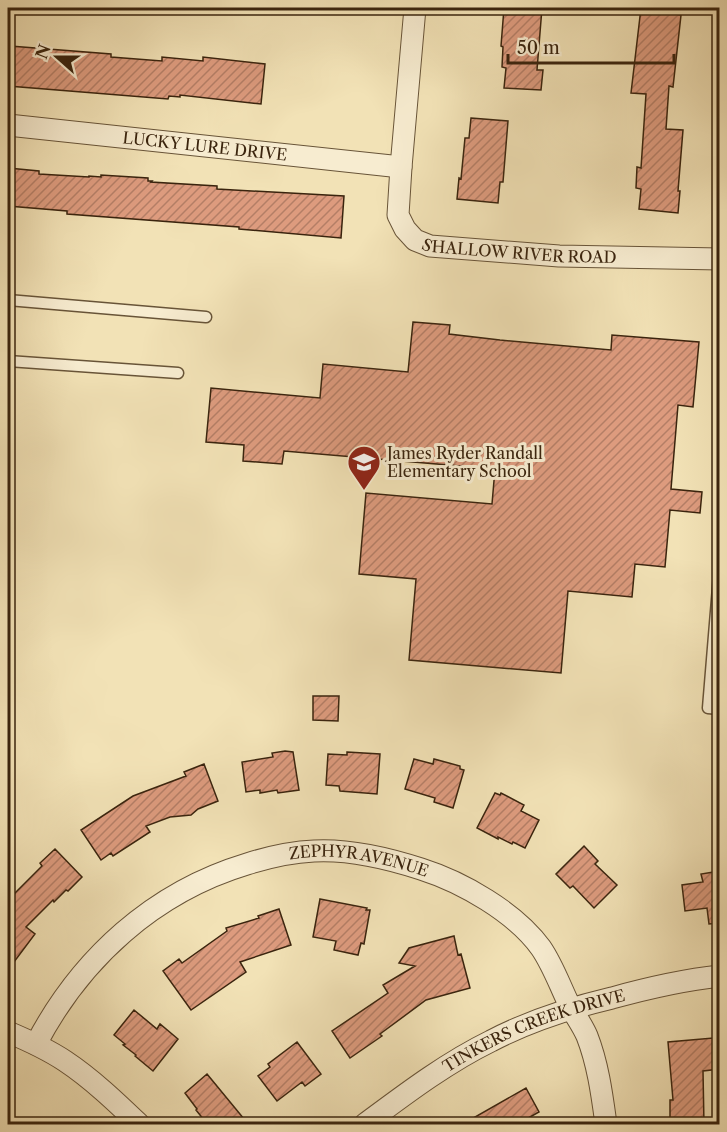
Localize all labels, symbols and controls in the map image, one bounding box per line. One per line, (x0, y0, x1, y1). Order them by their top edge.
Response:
north arrow (27, 27, 87, 87)
scale bar (508, 27, 674, 65)
text: 50 m (517, 37, 560, 59)
text: N (31, 41, 55, 62)
street label: LUCKY LURE DRIVE (122, 127, 288, 165)
street label: SHALLOW RIVER ROAD (419, 234, 617, 267)
place label: James Ryder Randall Elementary School (384, 443, 543, 481)
school or university icon: James Ryder Randall Elementary School (346, 444, 382, 491)
street label: ZEPHYR AVENUE (288, 841, 431, 881)
street label: TINKERS CREEK DRIVE (439, 985, 627, 1076)

